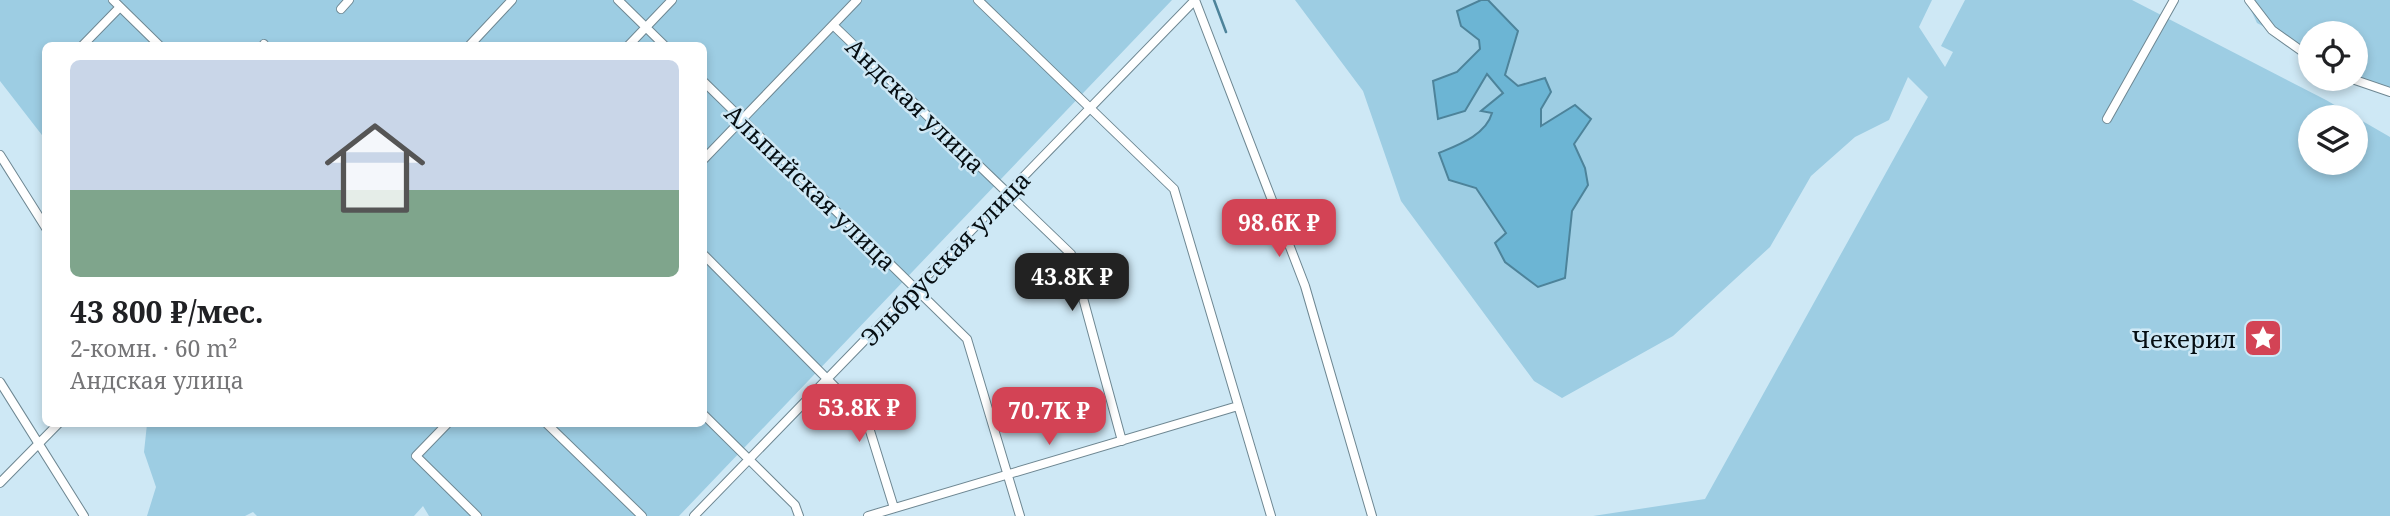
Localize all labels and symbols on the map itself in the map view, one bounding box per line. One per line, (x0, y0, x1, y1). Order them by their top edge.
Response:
street label: Андская улица (839, 30, 993, 180)
street label: Альпийская улица (718, 96, 904, 278)
street label: Эльбрусская улица (853, 163, 1037, 353)
pin: 98.6K ₽ (1214, 200, 1344, 259)
pin: 43.8K ₽ (1007, 254, 1137, 313)
place icon: Чекерил (2242, 317, 2284, 359)
place label: Чекерил (2132, 322, 2236, 355)
pin: 53.8K ₽ (794, 384, 924, 444)
pin: 70.7K ₽ (984, 388, 1114, 447)

